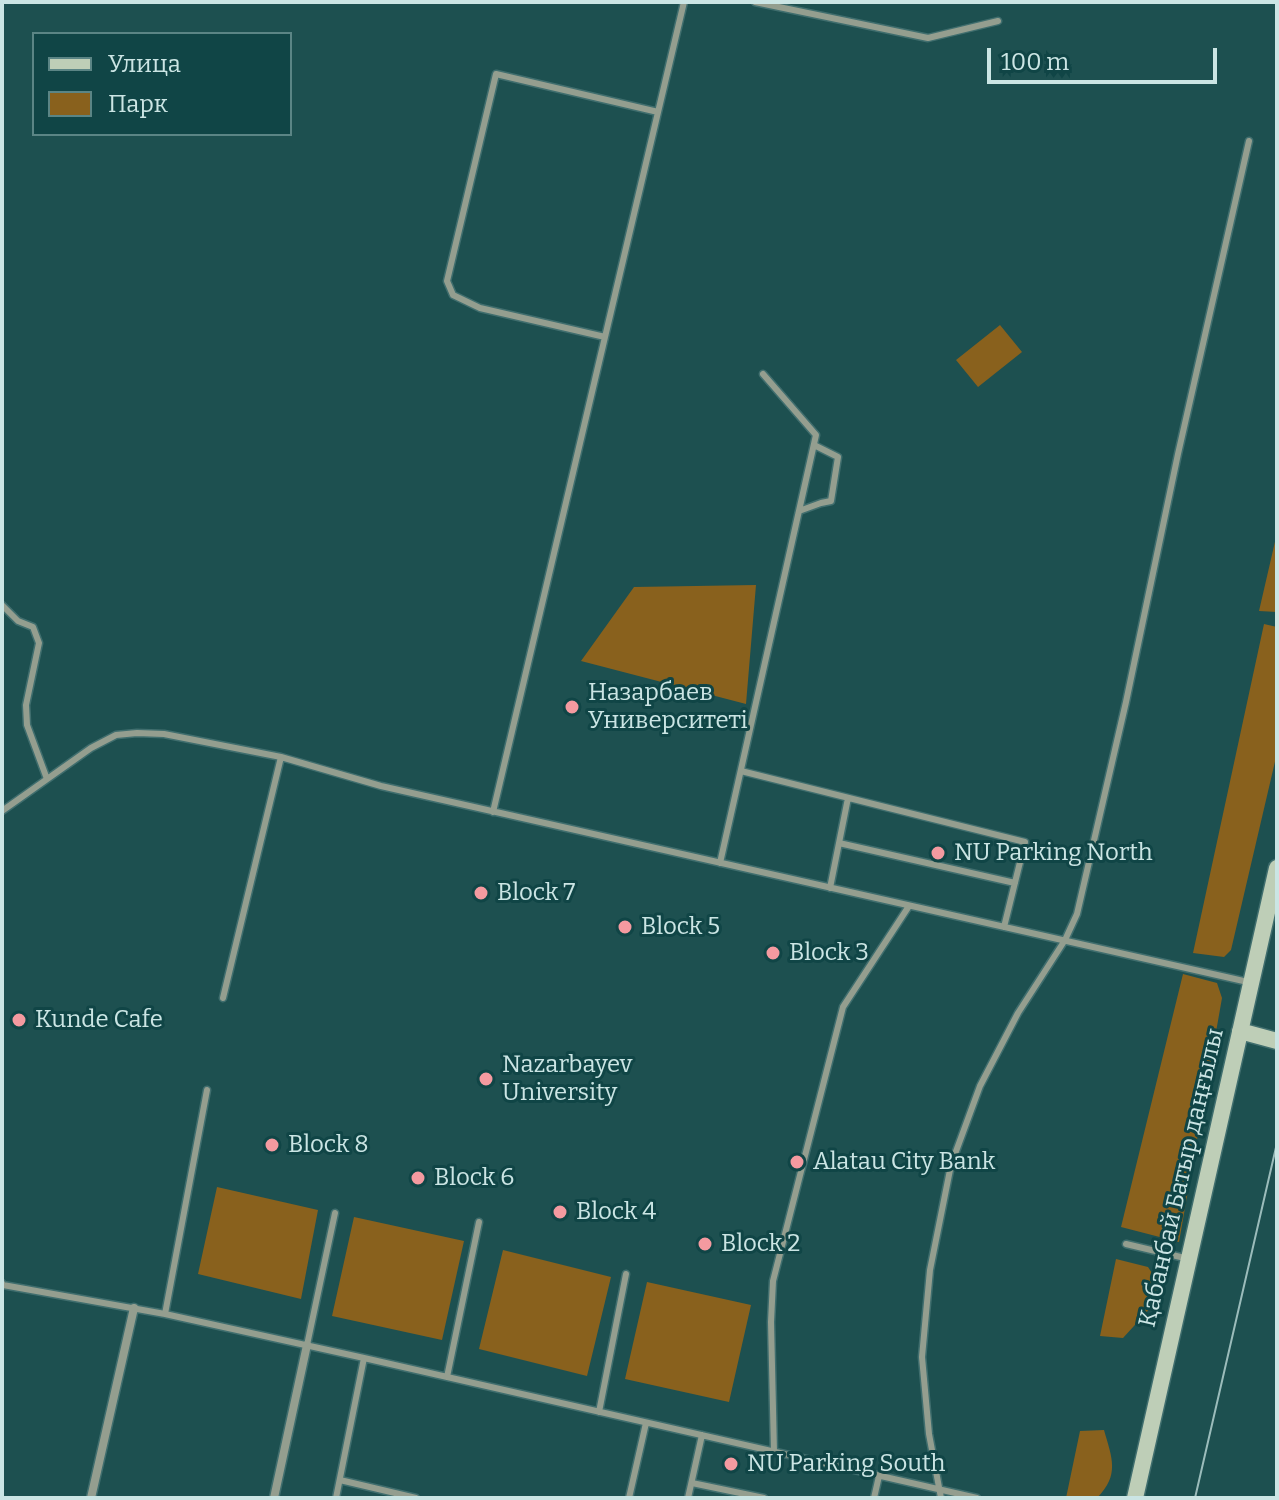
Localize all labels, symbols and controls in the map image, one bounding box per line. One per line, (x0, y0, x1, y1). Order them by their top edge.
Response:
legend (32, 32, 292, 136)
scale bar (991, 32, 1221, 82)
text: 100 m (1001, 48, 1069, 76)
text: Улица (108, 50, 181, 78)
text: Парк (108, 90, 168, 118)
place label: Назарбаев Университеті (588, 679, 748, 735)
marker: Назарбаев Университеті (563, 698, 581, 716)
place label: NU Parking North (954, 839, 1153, 867)
marker: NU Parking North (929, 844, 947, 862)
place label: Block 7 (497, 879, 575, 907)
marker: Block 7 (472, 884, 490, 902)
place label: Block 5 (641, 913, 720, 941)
marker: Block 5 (616, 918, 634, 936)
place label: Block 3 (789, 939, 869, 967)
marker: Block 3 (764, 944, 782, 962)
place label: Kunde Cafe (35, 1006, 163, 1034)
marker: Kunde Cafe (10, 1011, 28, 1029)
street label: Қабанбай Батыр даңғылы (1134, 1026, 1230, 1330)
place label: Nazarbayev University (502, 1051, 632, 1107)
marker: Nazarbayev University (477, 1070, 495, 1088)
place label: Block 8 (288, 1131, 369, 1159)
marker: Block 8 (263, 1136, 281, 1154)
place label: Alatau City Bank (813, 1148, 995, 1176)
marker: Alatau City Bank (788, 1153, 806, 1171)
place label: Block 6 (434, 1164, 514, 1192)
marker: Block 6 (409, 1169, 427, 1187)
place label: Block 4 (576, 1198, 656, 1226)
marker: Block 4 (551, 1203, 569, 1221)
place label: Block 2 (721, 1230, 800, 1258)
marker: Block 2 (696, 1235, 714, 1253)
place label: NU Parking South (747, 1450, 945, 1478)
marker: NU Parking South (722, 1455, 740, 1473)

